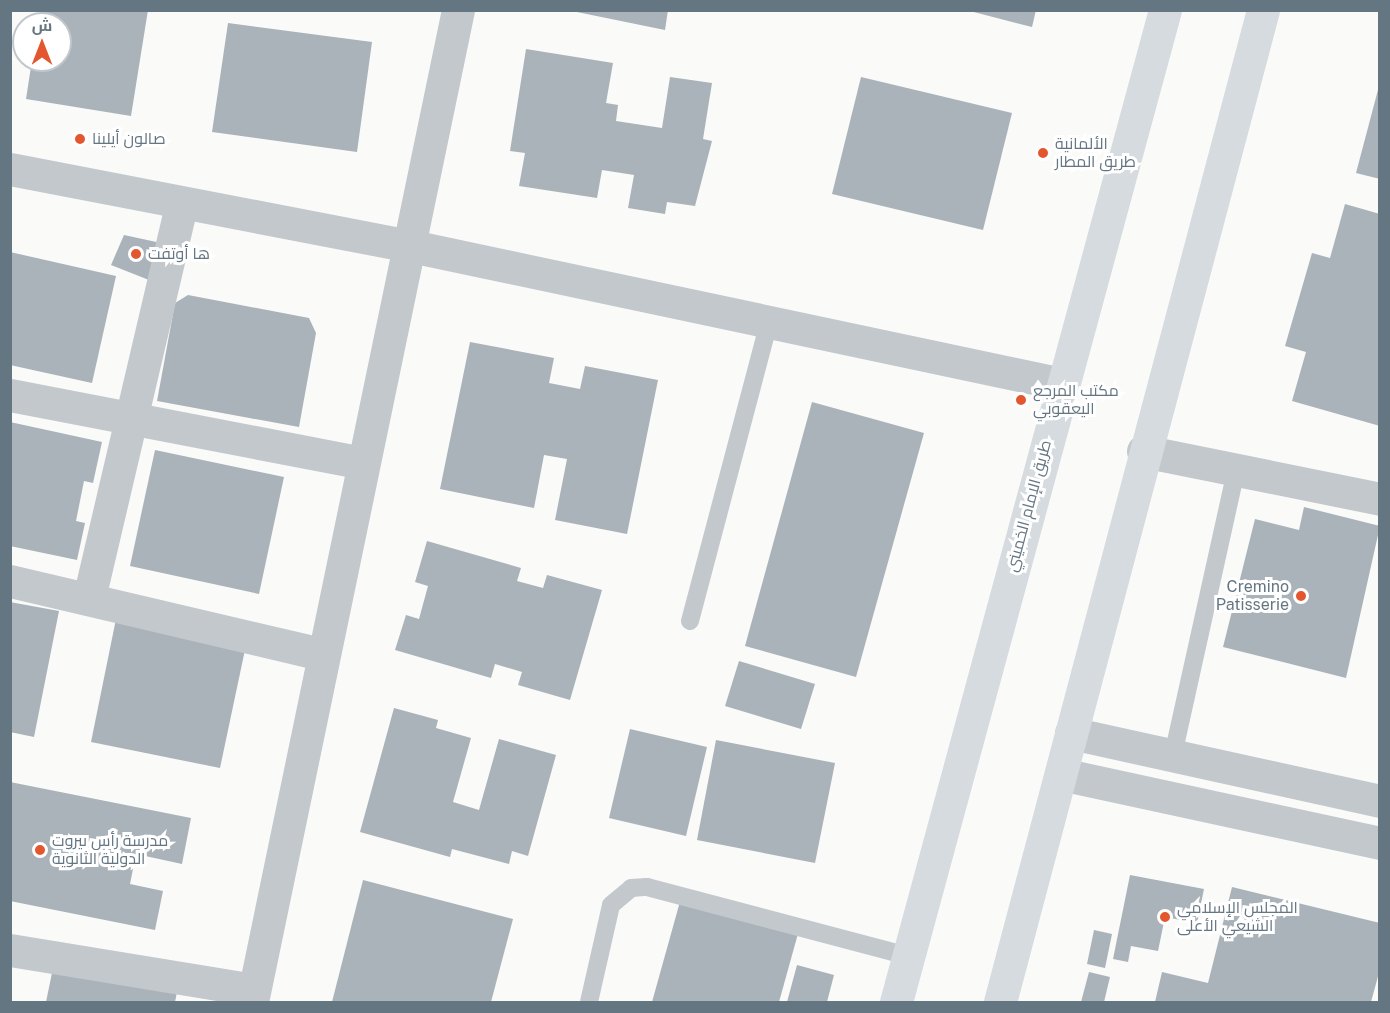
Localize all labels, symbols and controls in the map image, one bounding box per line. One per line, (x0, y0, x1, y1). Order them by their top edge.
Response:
north arrow (12, 12, 72, 72)
text: ش (32, 16, 52, 35)
place label: صالون أيلينا (92, 129, 166, 149)
marker: صالون أيلينا (73, 132, 87, 146)
place label: الألمانية طريق المطار (1055, 134, 1136, 172)
marker: الألمانية طريق المطار (1036, 146, 1050, 160)
place label: ها أوتفت (148, 244, 210, 264)
marker: ها أوتفت (129, 247, 143, 261)
place label: مكتب المرجع اليعقوبي (1033, 381, 1119, 419)
marker: مكتب المرجع اليعقوبي (1014, 393, 1028, 407)
street label: طريق الإمام الخميني (1002, 438, 1056, 574)
place label: Cremino Patisserie (1216, 577, 1289, 615)
marker: Cremino Patisserie (1294, 589, 1308, 603)
place label: مدرسة رأس بيروت الدولية الثانوية (52, 831, 168, 869)
marker: مدرسة رأس بيروت الدولية الثانوية (33, 843, 47, 857)
place label: المجلس الإسلامي الشيعي الأعلى (1177, 898, 1298, 936)
marker: المجلس الإسلامي الشيعي الأعلى (1158, 910, 1172, 924)

